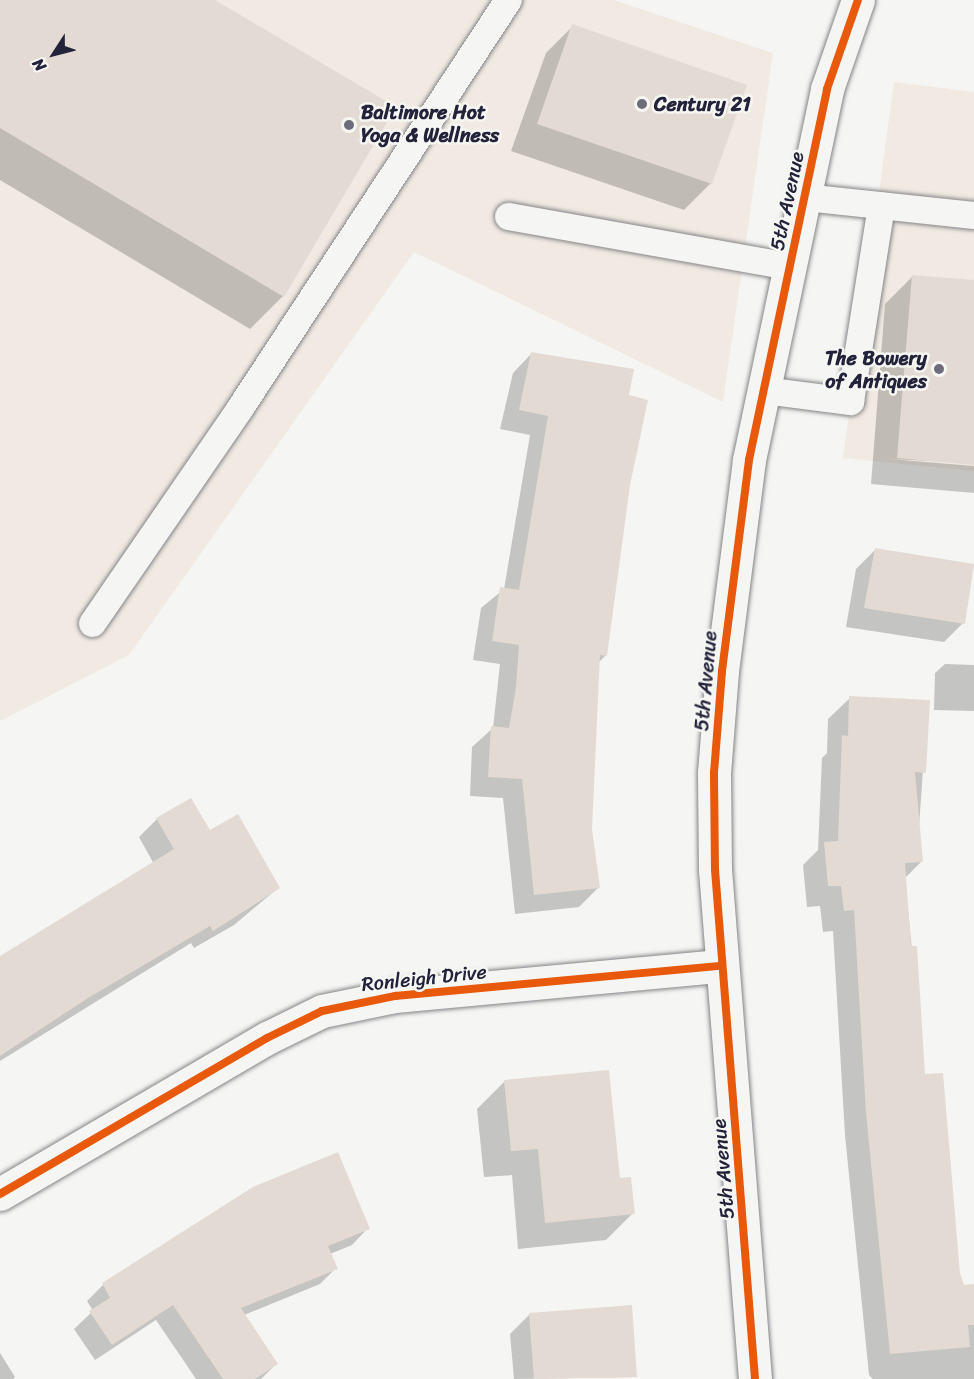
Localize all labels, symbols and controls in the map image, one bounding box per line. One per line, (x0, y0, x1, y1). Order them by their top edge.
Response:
north arrow (24, 24, 84, 84)
text: N (24, 52, 54, 78)
place label: Century 21 (654, 92, 751, 116)
marker: Century 21 (635, 97, 649, 111)
place label: Baltimore Hot Yoga & Wellness (361, 101, 500, 148)
marker: Baltimore Hot Yoga & Wellness (342, 118, 356, 132)
street label: 5th Avenue (765, 149, 809, 253)
place label: The Bowery of Antiques (825, 346, 927, 393)
marker: The Bowery of Antiques (932, 362, 946, 376)
street label: 5th Avenue (690, 630, 722, 732)
street label: Ronleigh Drive (360, 960, 488, 996)
street label: 5th Avenue (707, 1118, 739, 1220)

